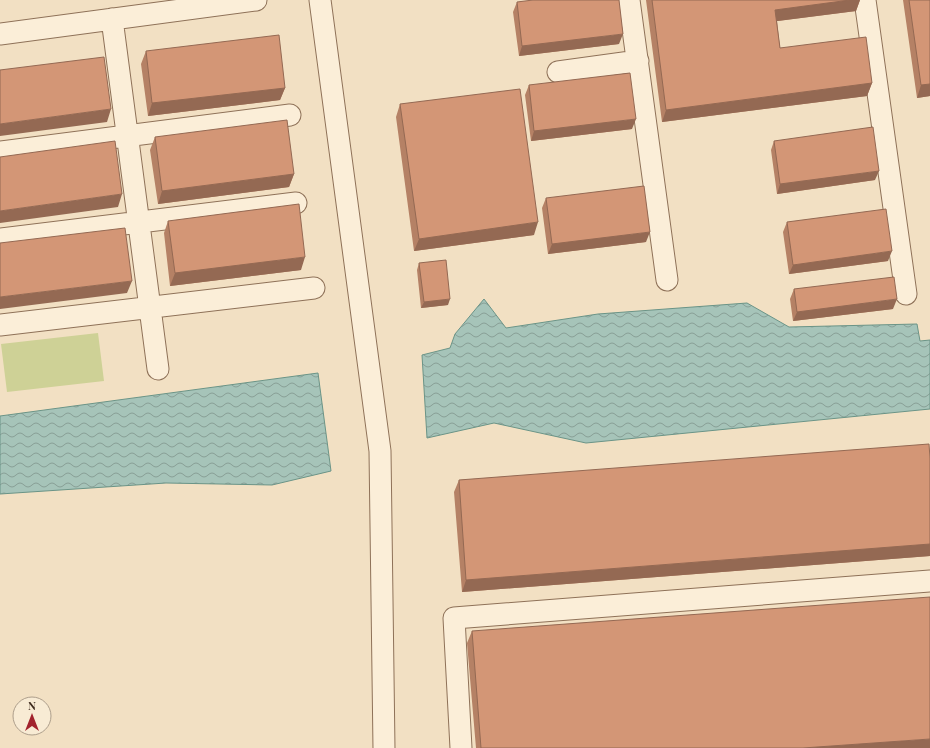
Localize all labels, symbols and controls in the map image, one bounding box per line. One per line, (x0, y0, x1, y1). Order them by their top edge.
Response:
north arrow (12, 696, 52, 736)
text: N (28, 698, 36, 713)

